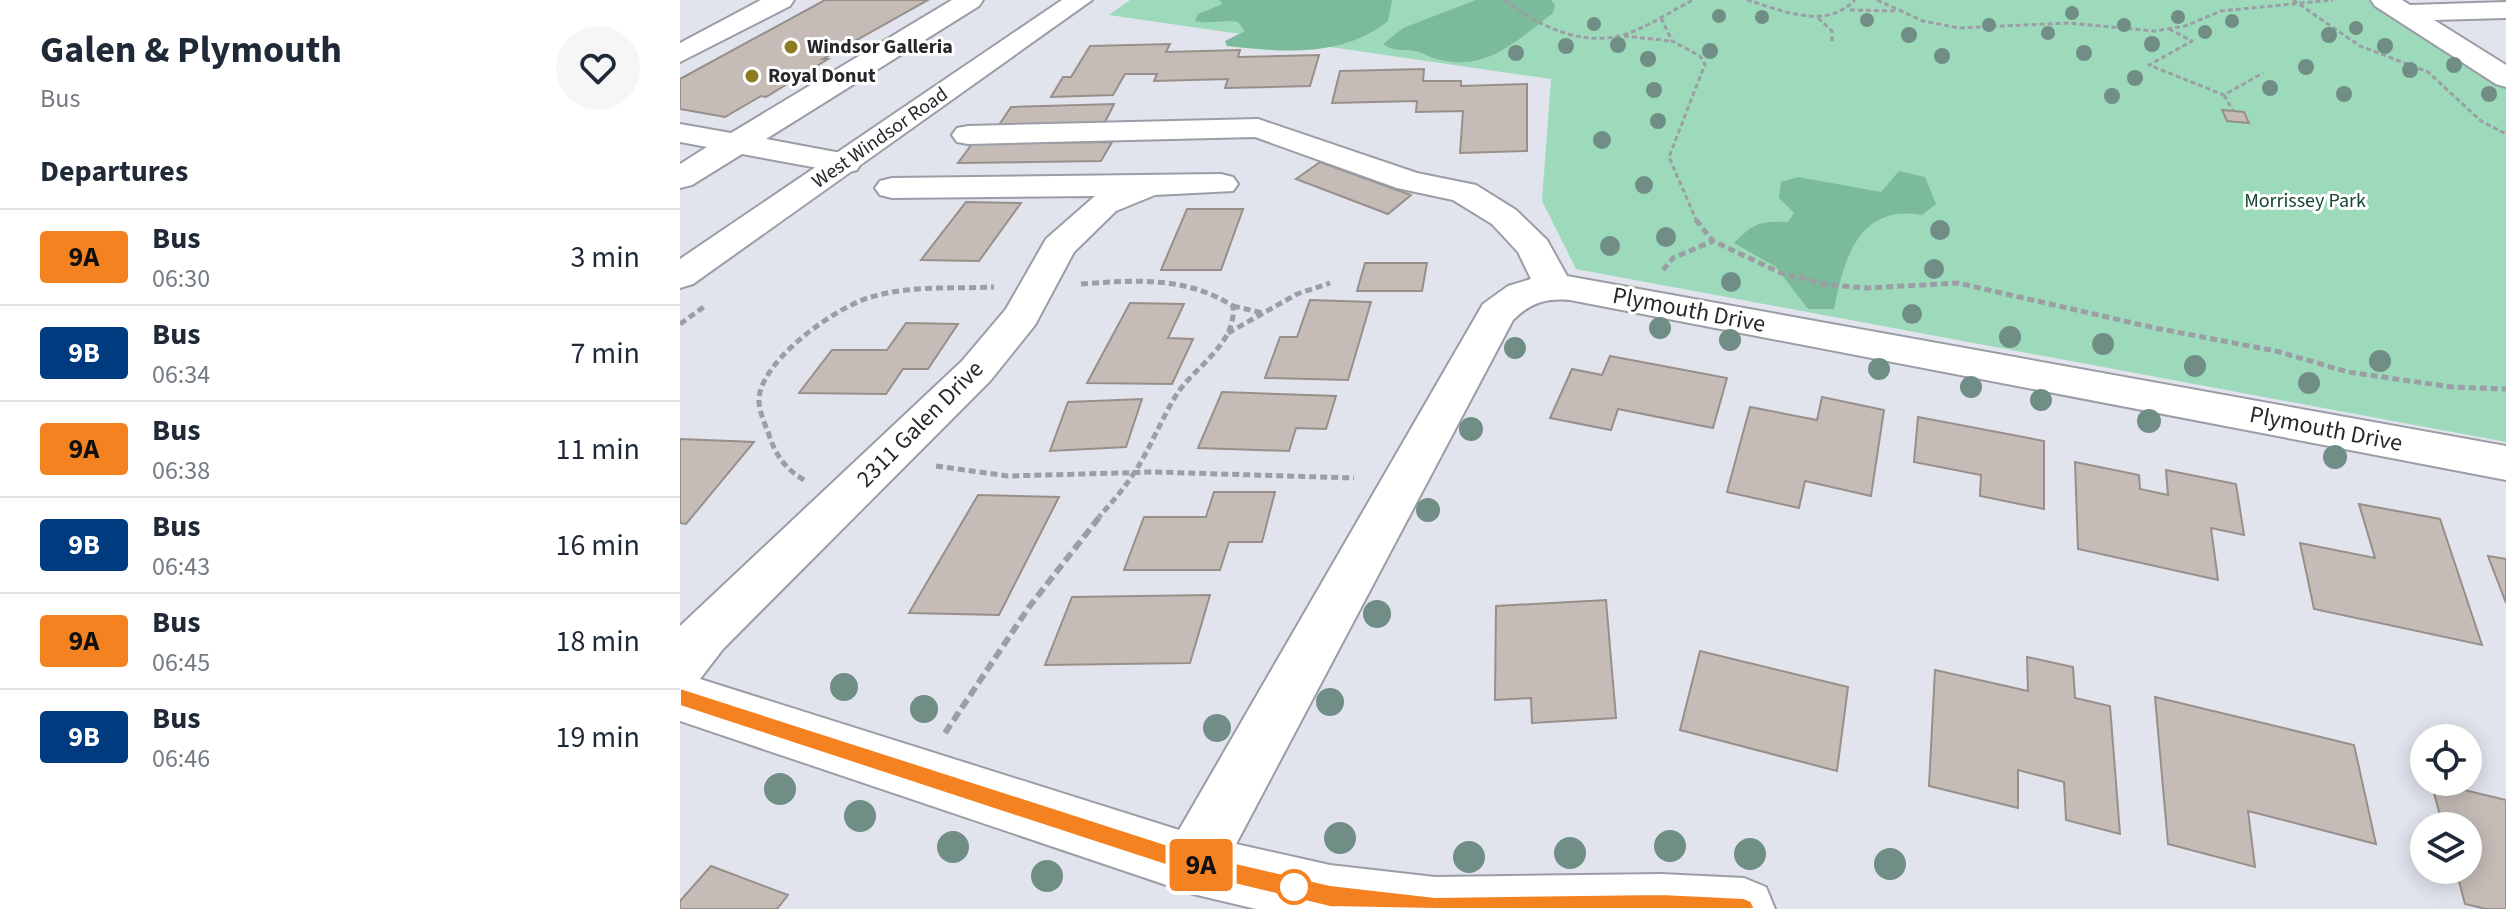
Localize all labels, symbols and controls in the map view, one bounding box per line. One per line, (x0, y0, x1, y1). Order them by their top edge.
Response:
text: Galen & Plymouth (40, 23, 342, 77)
button: heart (556, 26, 640, 110)
place label: Windsor Galleria (807, 33, 953, 61)
marker: Windsor Galleria (782, 38, 800, 56)
place label: Royal Donut (768, 62, 876, 90)
marker: Royal Donut (743, 67, 761, 85)
text: Bus (40, 80, 80, 117)
street label: West Windsor Road (806, 81, 954, 195)
text: Departures (40, 150, 188, 193)
park label: Morrissey Park (2244, 187, 2366, 215)
text: Bus (152, 217, 200, 260)
text: 3 min (570, 236, 640, 279)
text: 9A (69, 237, 99, 277)
text: 06:30 (152, 260, 210, 297)
street label: Plymouth Drive (1610, 278, 1768, 342)
text: Bus (152, 313, 200, 356)
text: 7 min (570, 332, 640, 375)
text: 9B (68, 333, 100, 373)
street label: 2311 Galen Drive (848, 352, 992, 496)
text: 06:34 (152, 356, 210, 393)
street label: Plymouth Drive (2247, 397, 2405, 461)
text: Bus (152, 409, 200, 452)
text: 11 min (556, 428, 640, 471)
text: 9A (69, 429, 99, 469)
text: 06:38 (152, 452, 210, 489)
text: Bus (152, 505, 200, 548)
text: 16 min (556, 524, 640, 567)
text: 9B (68, 525, 100, 565)
text: 06:43 (152, 548, 210, 585)
text: Bus (152, 601, 200, 644)
text: 18 min (556, 620, 640, 663)
text: 9A (69, 621, 99, 661)
text: 06:45 (152, 644, 210, 681)
text: Bus (152, 697, 200, 740)
text: 19 min (556, 716, 640, 759)
text: 9B (68, 717, 100, 757)
map controls (2410, 724, 2482, 884)
button: locate (2410, 724, 2482, 796)
text: 06:46 (152, 740, 210, 777)
button: layers (2410, 812, 2482, 884)
line badge: 9A (1165, 839, 1237, 891)
text: 9A (1186, 845, 1216, 885)
unlabelled marker (1277, 870, 1311, 904)

